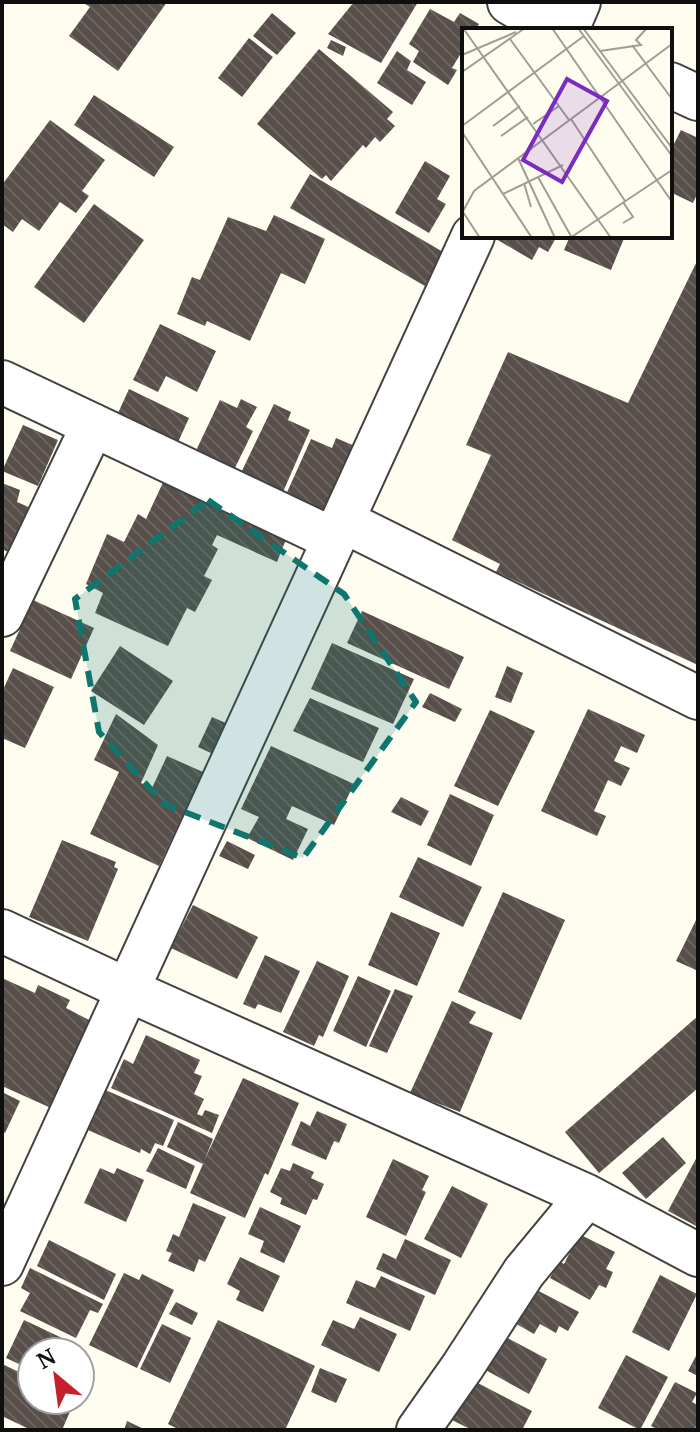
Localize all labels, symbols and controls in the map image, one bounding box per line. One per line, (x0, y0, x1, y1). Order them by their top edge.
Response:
inset map (462, 28, 672, 238)
north arrow (16, 1336, 96, 1416)
text: N (31, 1340, 61, 1375)

